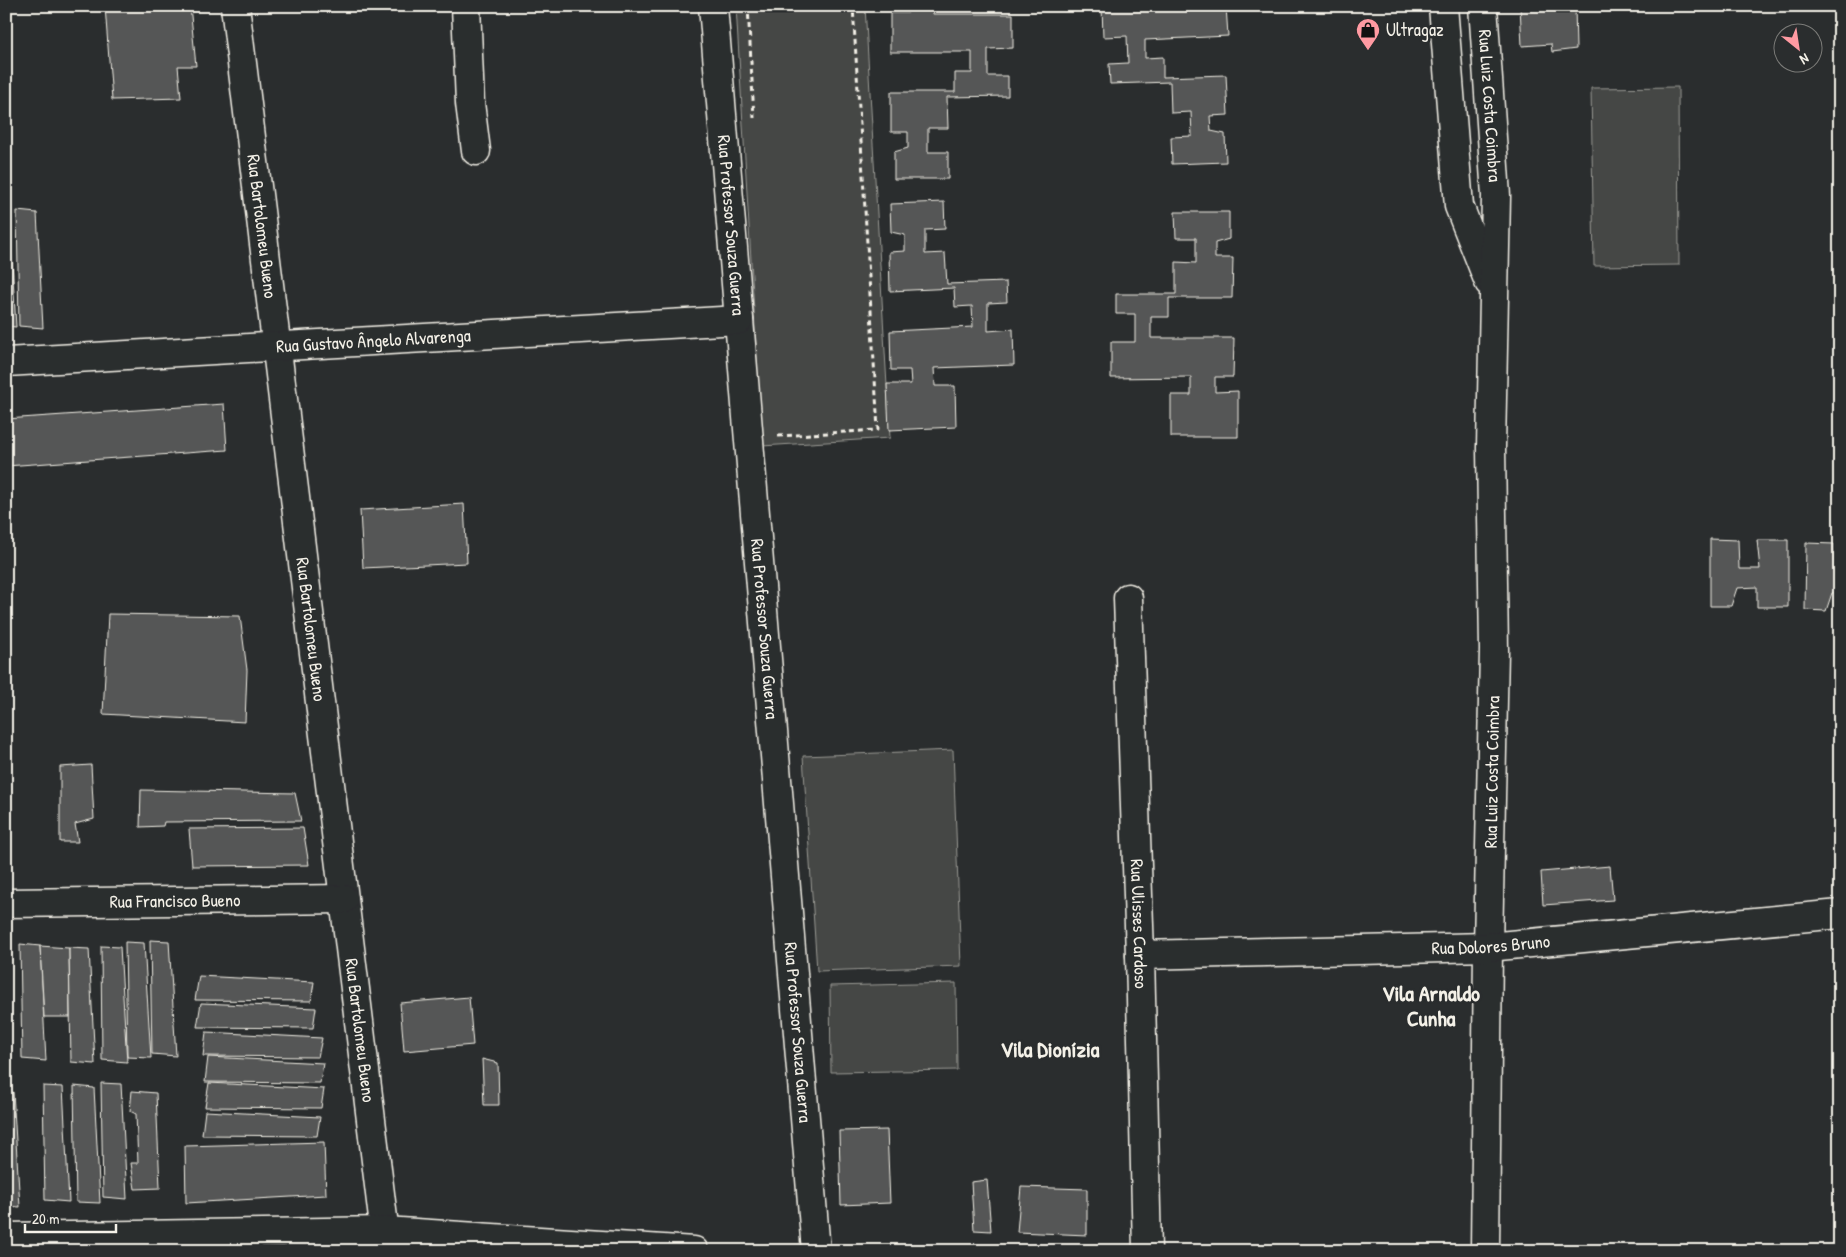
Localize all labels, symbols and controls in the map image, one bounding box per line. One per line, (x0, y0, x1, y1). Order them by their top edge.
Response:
shop icon: Ultragaz (1355, 17, 1381, 51)
place label: Ultragaz (1386, 17, 1444, 42)
north arrow (1774, 22, 1824, 72)
street label: Rua Luiz Costa Coimbra (1473, 29, 1508, 183)
text: N (1796, 50, 1813, 70)
street label: Rua Professor Souza Guerra (712, 134, 752, 316)
street label: Rua Bartolomeu Bueno (241, 153, 284, 300)
street label: Rua Gustavo Ângelo Alvarenga (275, 322, 471, 358)
street label: Rua Professor Souza Guerra (745, 538, 785, 720)
street label: Rua Bartolomeu Bueno (290, 556, 333, 703)
street label: Rua Luiz Costa Coimbra (1478, 695, 1505, 848)
street label: Rua Ulisses Cardoso (1125, 858, 1154, 989)
street label: Rua Francisco Bueno (109, 887, 241, 914)
street label: Rua Dolores Bruno (1431, 928, 1551, 960)
street label: Rua Professor Souza Guerra (779, 941, 818, 1124)
street label: Rua Bartolomeu Bueno (339, 957, 382, 1104)
district label: Vila Arnaldo Cunha (1382, 978, 1480, 1033)
district label: Vila Dionízia (1001, 1034, 1100, 1064)
scale bar (25, 1202, 116, 1234)
text: 20 m (32, 1208, 59, 1229)

